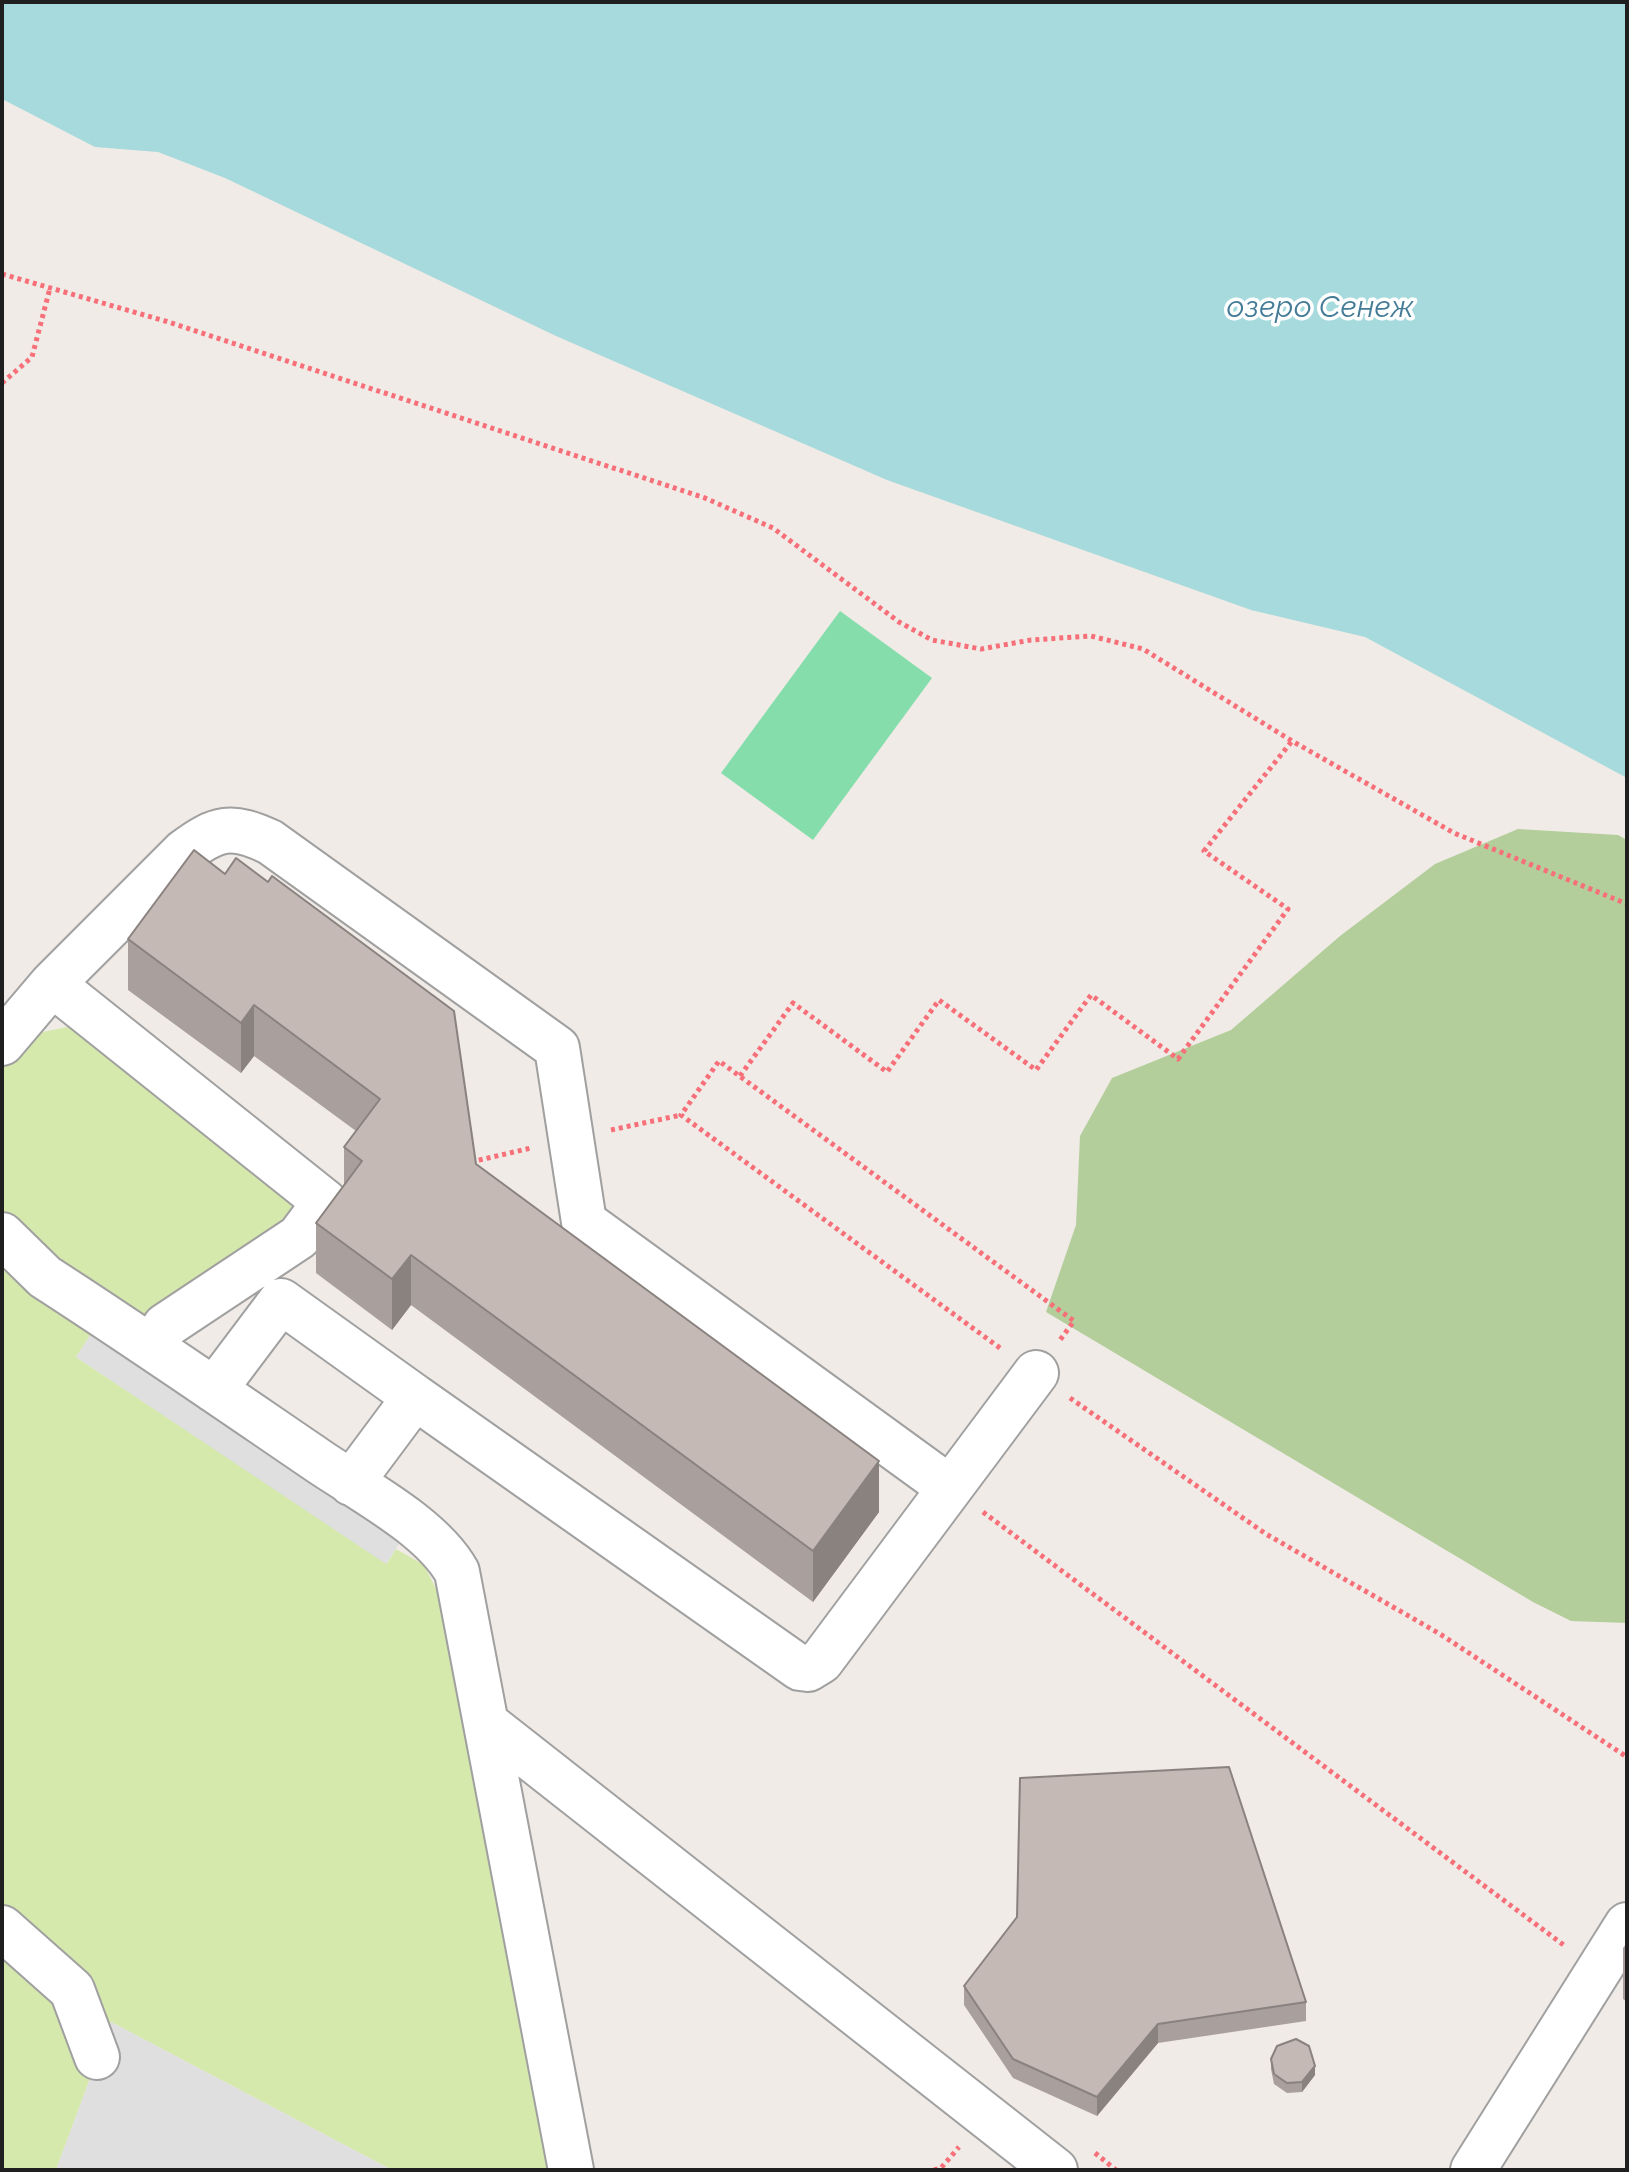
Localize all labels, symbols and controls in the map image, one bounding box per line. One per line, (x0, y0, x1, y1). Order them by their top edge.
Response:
water label: озеро Сенеж (1226, 290, 1414, 326)

